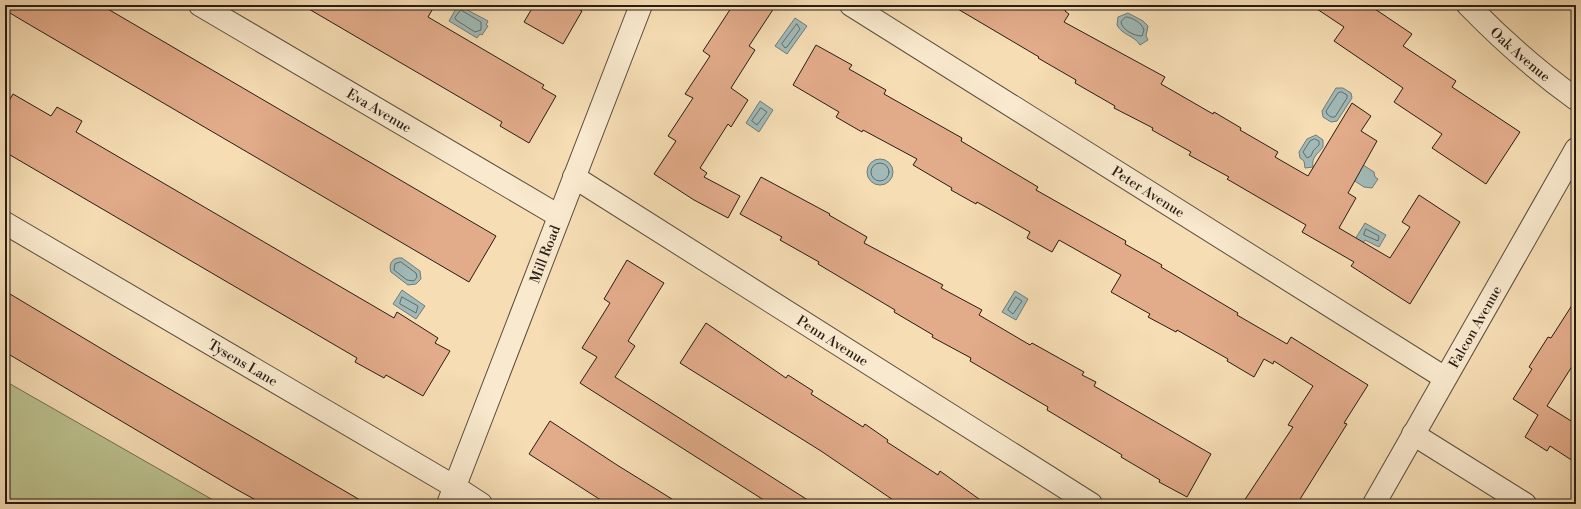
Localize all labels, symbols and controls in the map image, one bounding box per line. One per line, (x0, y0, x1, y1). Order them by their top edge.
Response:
street label: Oak Avenue (1486, 24, 1554, 86)
street label: Eva Avenue (343, 85, 415, 137)
street label: Peter Avenue (1108, 163, 1188, 222)
street label: Mill Road (526, 223, 565, 286)
street label: Falcon Avenue (1445, 283, 1506, 372)
street label: Penn Avenue (793, 312, 871, 371)
street label: Tysens Lane (204, 336, 281, 391)

